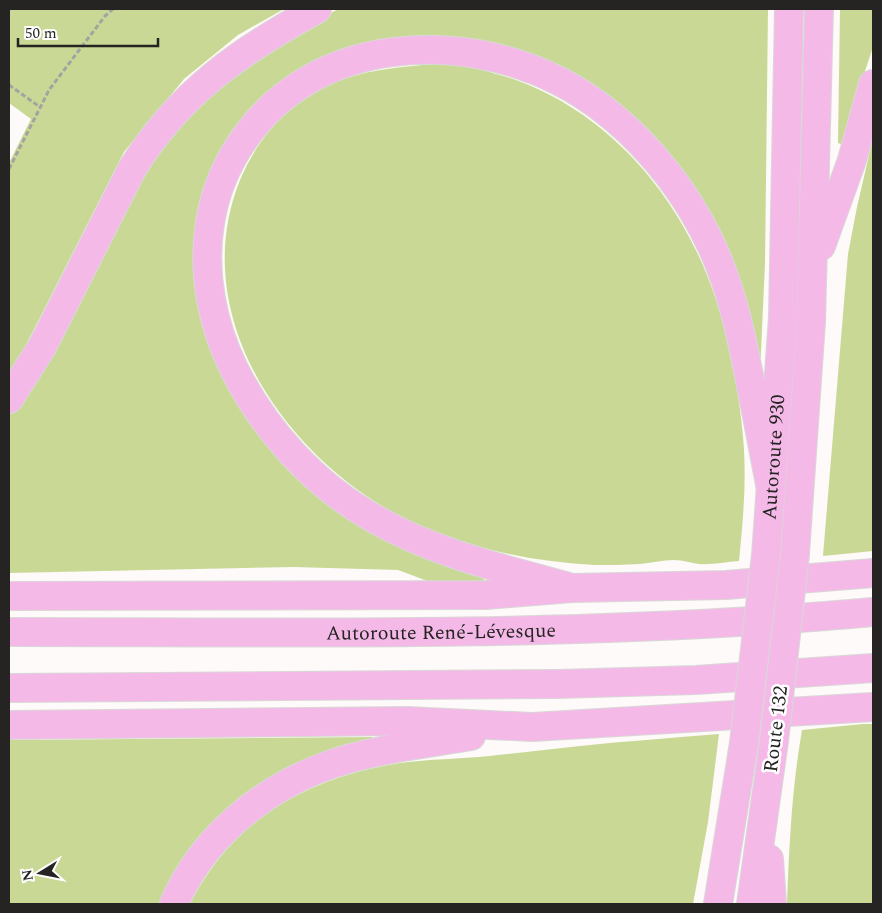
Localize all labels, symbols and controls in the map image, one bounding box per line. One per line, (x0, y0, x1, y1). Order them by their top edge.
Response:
scale bar (18, 15, 158, 47)
text: 50 m (25, 22, 57, 45)
street label: Autoroute 930 (755, 394, 793, 521)
street label: Autoroute René-Lévesque (326, 616, 556, 649)
street label: Route 132 (756, 684, 796, 774)
north arrow (15, 848, 65, 898)
text: N (16, 868, 39, 883)

